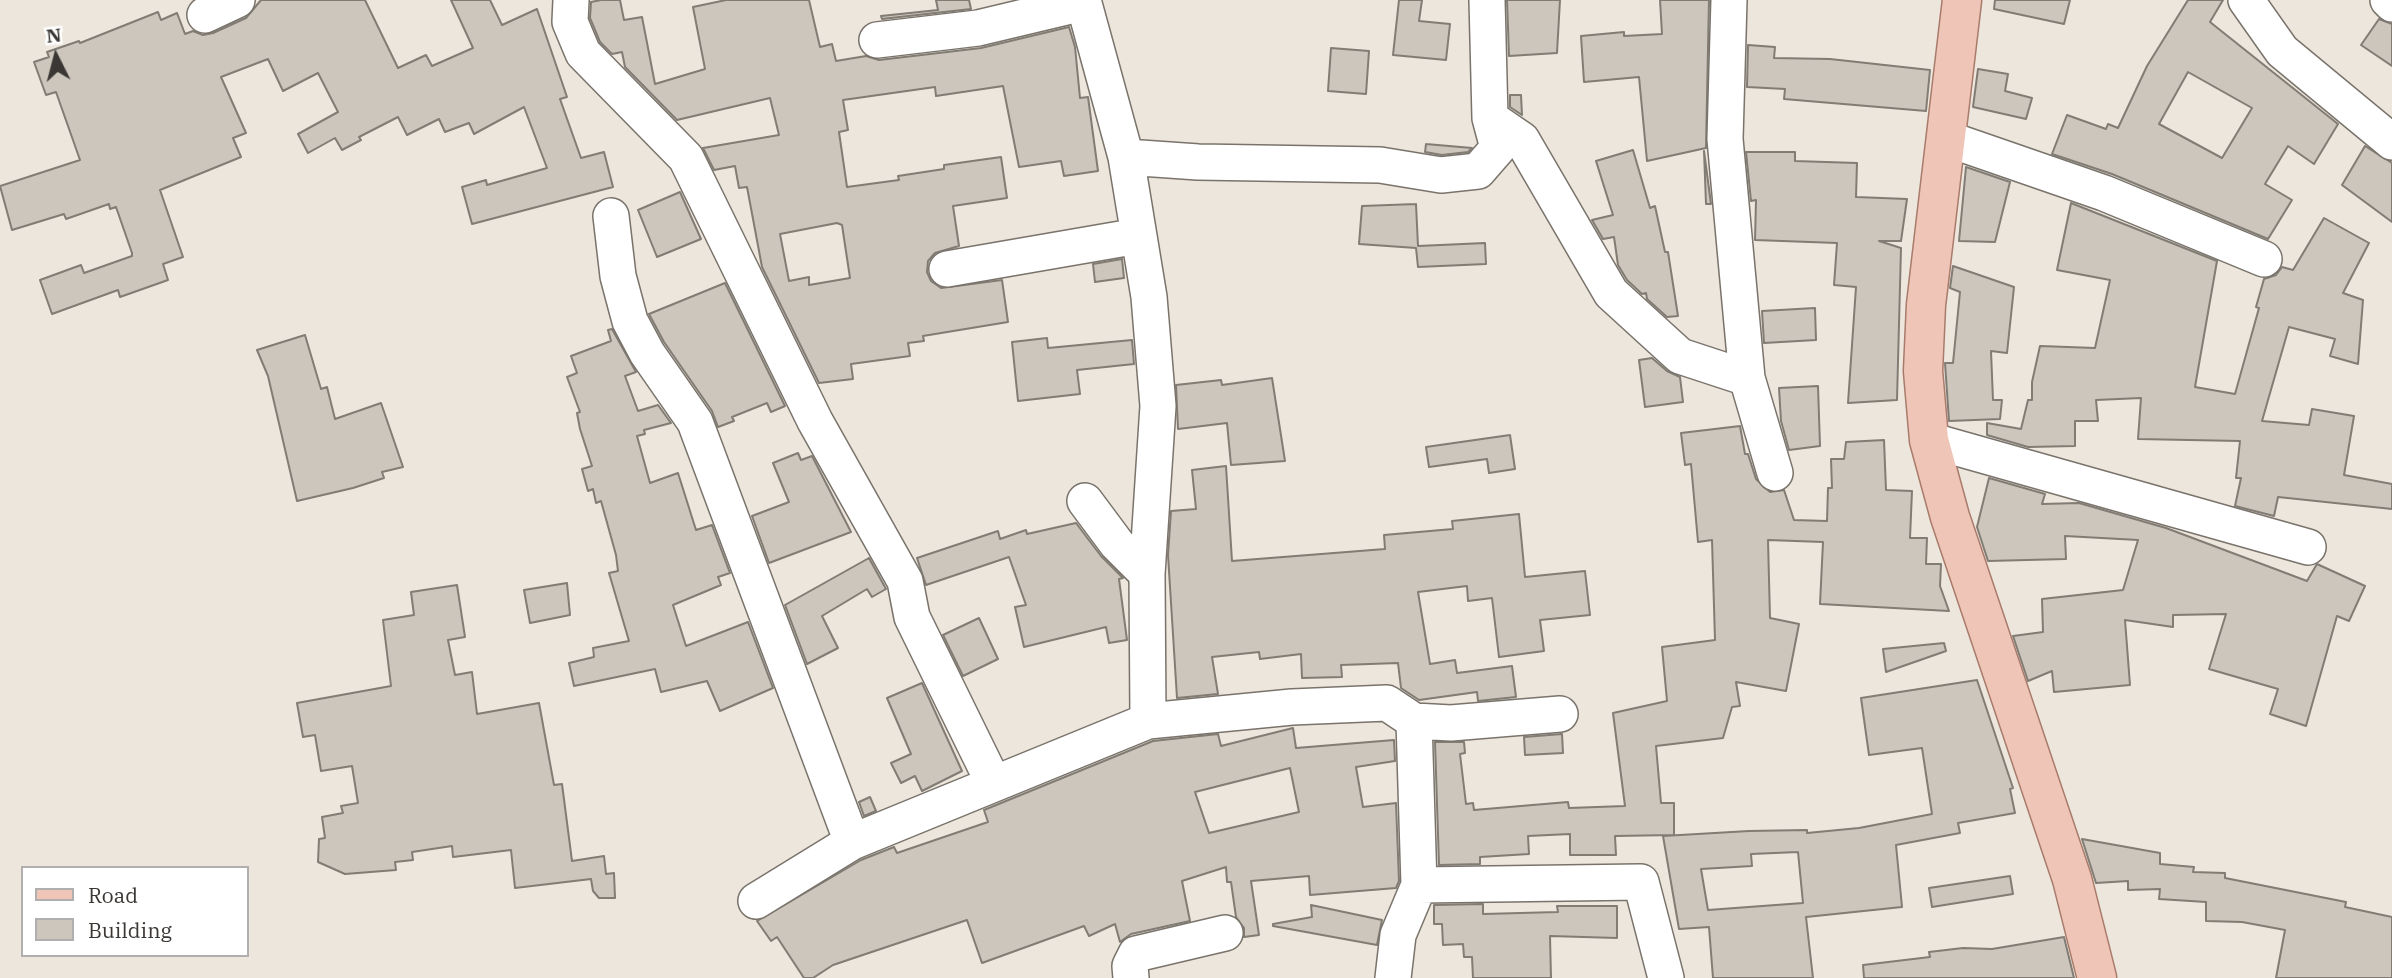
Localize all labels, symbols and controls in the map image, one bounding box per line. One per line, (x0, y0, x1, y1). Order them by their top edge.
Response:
north arrow (21, 21, 91, 91)
text: N (45, 22, 63, 48)
legend (21, 866, 248, 957)
text: Road (88, 881, 138, 909)
text: Building (88, 916, 172, 944)

